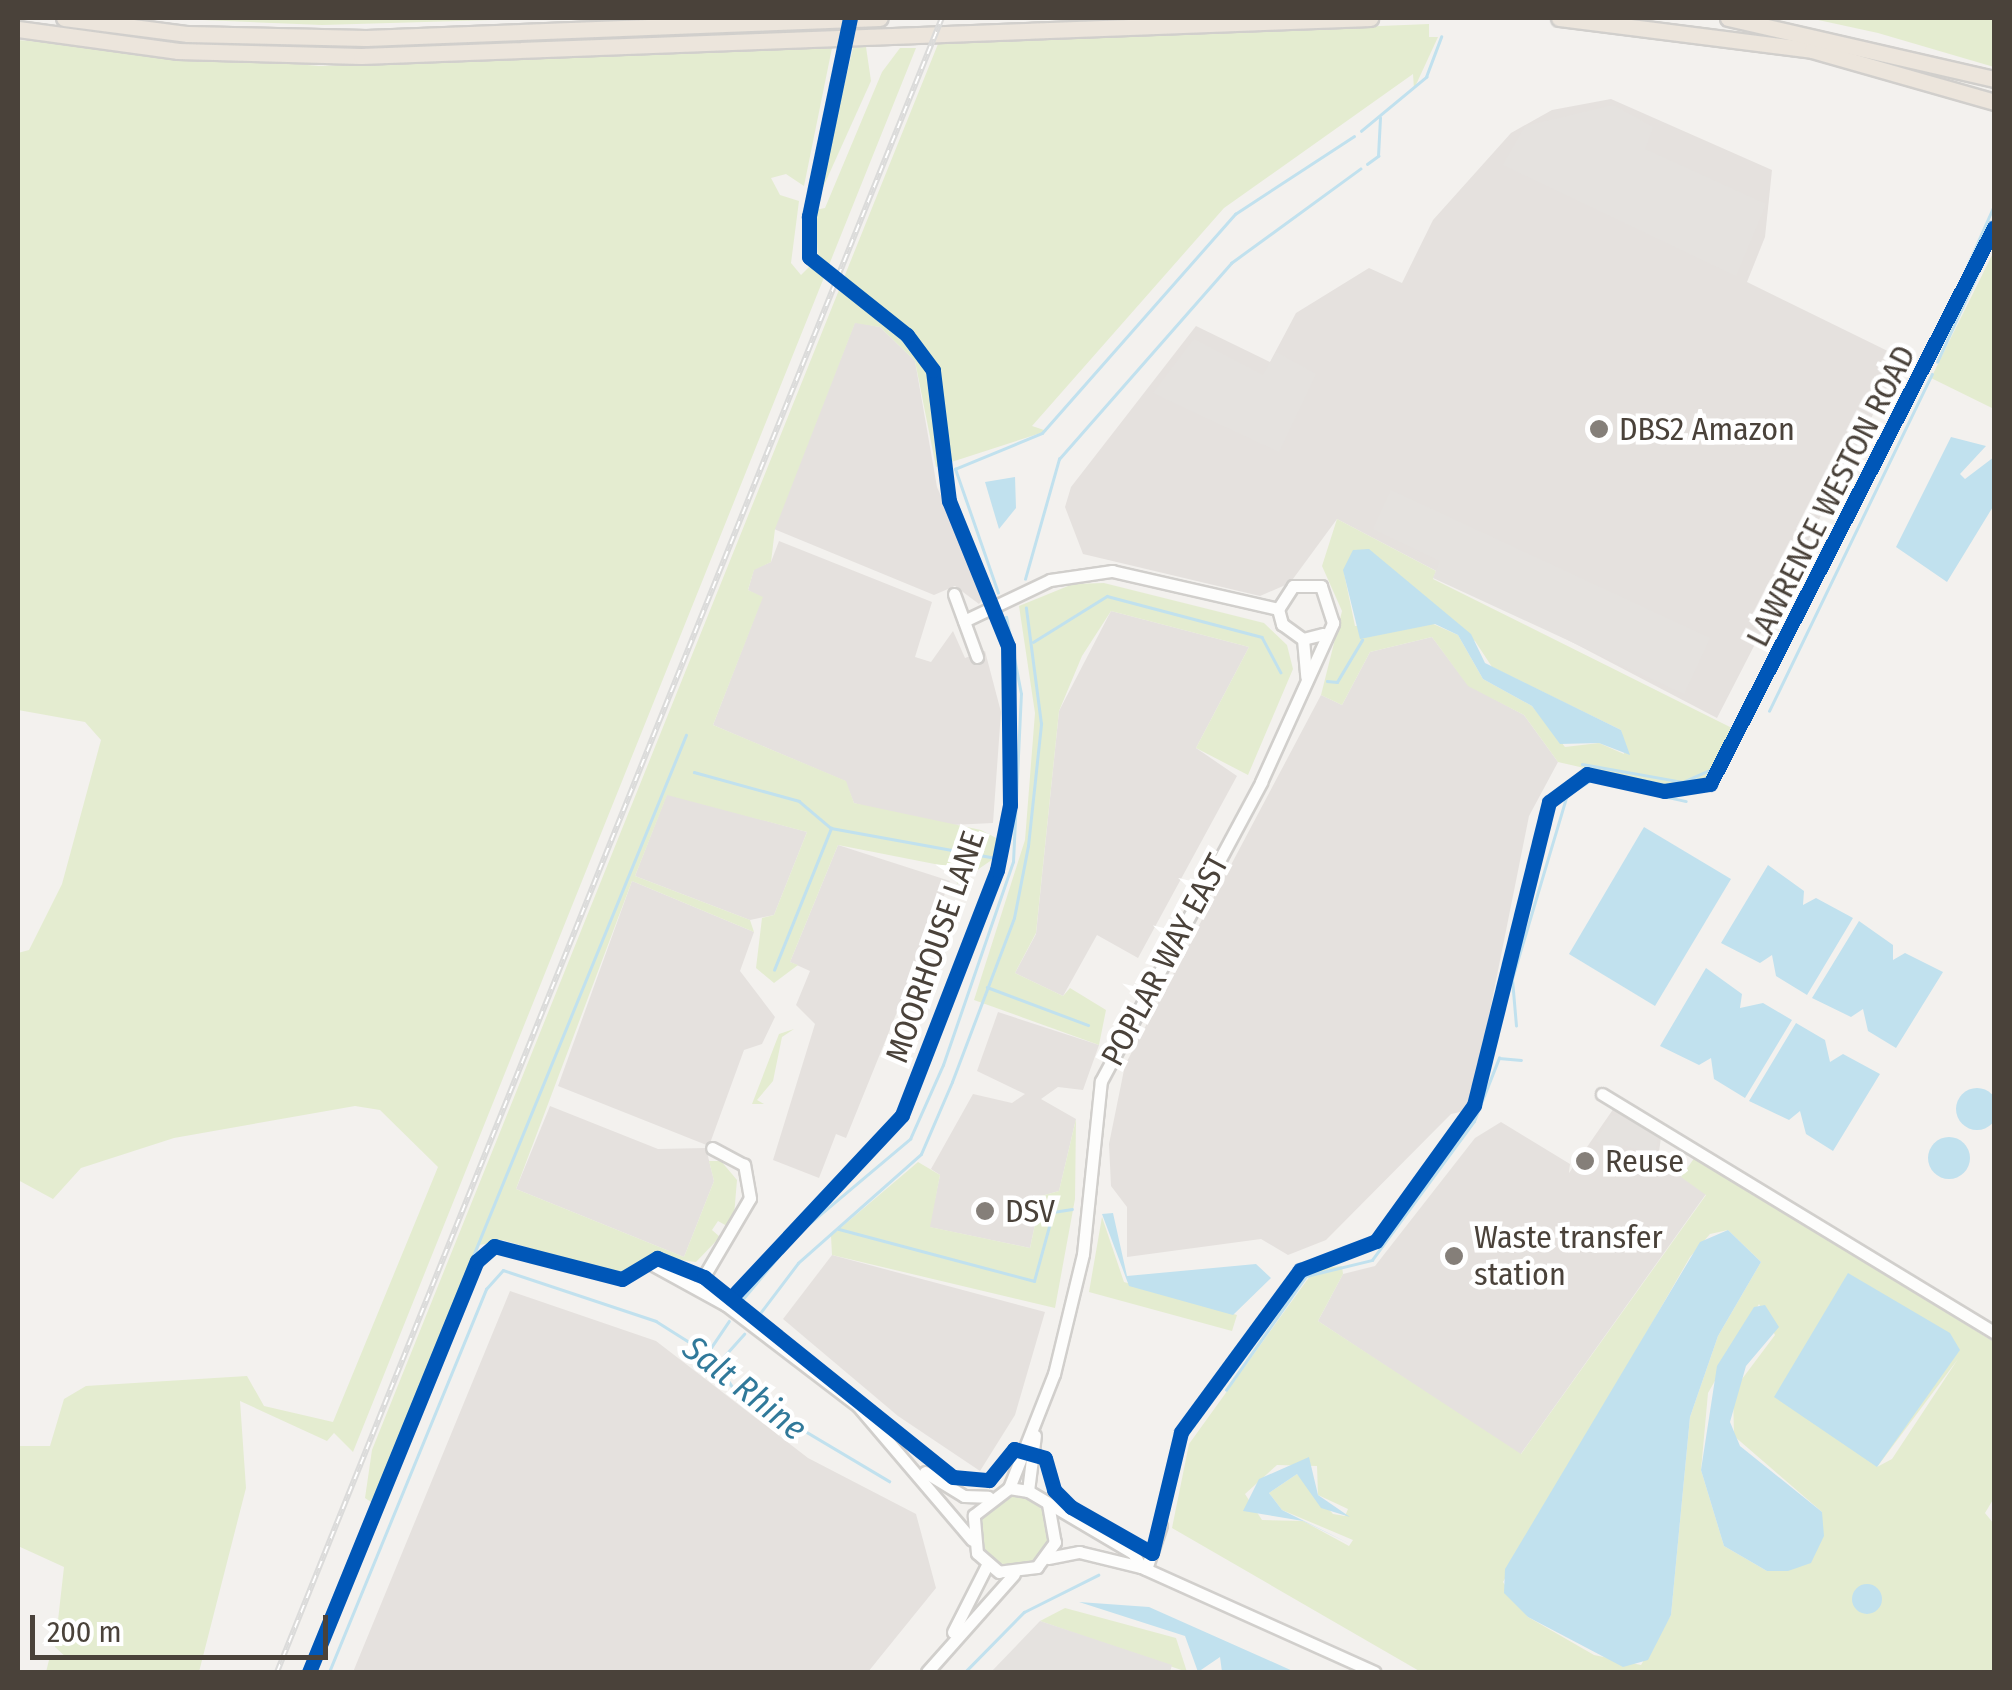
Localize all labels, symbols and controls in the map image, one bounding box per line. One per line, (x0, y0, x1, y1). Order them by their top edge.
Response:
street label: LAWRENCE WESTON ROAD (1738, 339, 1924, 653)
place label: DBS2 Amazon (1619, 410, 1795, 448)
marker: DBS2 Amazon (1588, 418, 1610, 440)
street label: MOORHOUSE LANE (877, 826, 993, 1068)
street label: POPLAR WAY EAST (1093, 848, 1237, 1072)
place label: Reuse (1605, 1142, 1684, 1180)
marker: Reuse (1574, 1150, 1596, 1172)
place label: DSV (1005, 1192, 1055, 1230)
marker: DSV (974, 1200, 996, 1222)
place label: Waste transfer station (1474, 1219, 1663, 1294)
marker: Waste transfer station (1443, 1245, 1465, 1267)
water label: Salt Rhine (675, 1327, 815, 1449)
scale bar (35, 1595, 332, 1657)
text: 200 m (47, 1614, 122, 1650)

